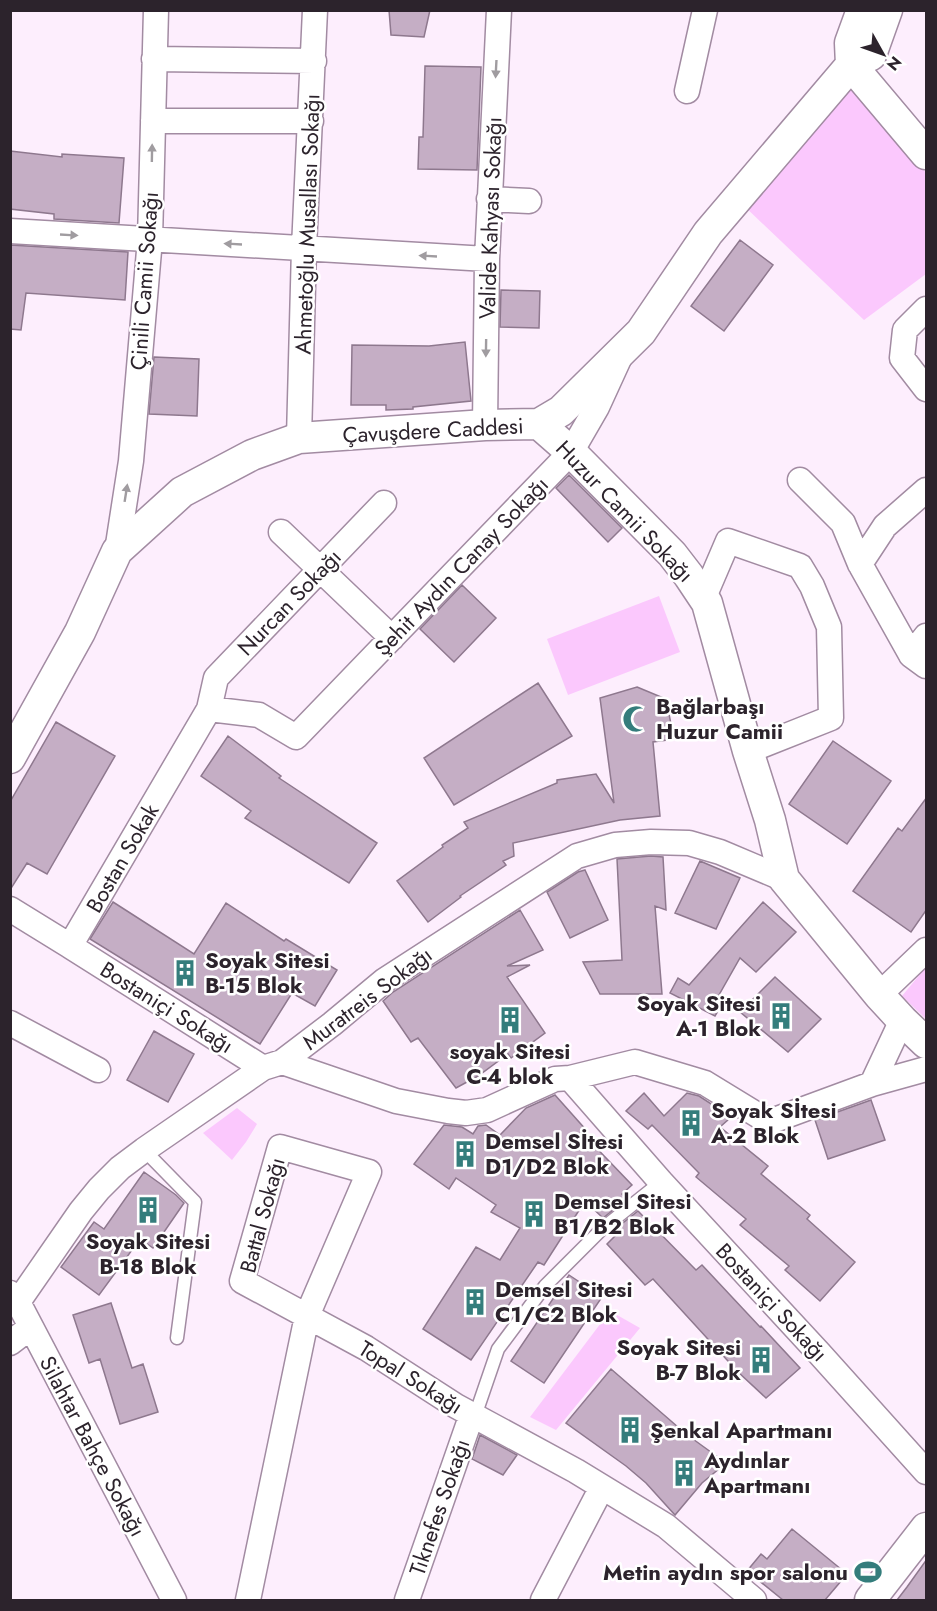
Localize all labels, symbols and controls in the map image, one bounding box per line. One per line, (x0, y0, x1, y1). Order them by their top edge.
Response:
north arrow (853, 24, 913, 84)
text: N (881, 51, 907, 76)
one-way arrow (491, 59, 500, 78)
street label: Ahmetoğlu Musallası Sokağı (286, 93, 328, 355)
street label: Valide Kahyası Sokağı (470, 116, 510, 320)
one-way arrow (147, 143, 157, 162)
street label: Çinili Camii Sokağı (122, 191, 166, 371)
one-way arrow (59, 230, 78, 239)
one-way arrow (224, 240, 243, 249)
one-way arrow (419, 251, 438, 260)
one-way arrow (481, 338, 490, 357)
street label: Çavuşdere Caddesi (342, 409, 524, 451)
street label: Huzur Camii Sokağı (549, 433, 701, 589)
street label: Şehit Aydın Canay Sokağı (367, 469, 555, 663)
one-way arrow (121, 484, 130, 503)
street label: Nurcan Sokağı (230, 541, 348, 663)
place label: Bağlarbaşı Huzur Camii (656, 690, 783, 747)
mosque icon: Bağlarbaşı Huzur Camii (621, 704, 651, 734)
street label: Bostan Sokak (78, 797, 166, 918)
street label: Muratreis Sokağı (295, 939, 439, 1057)
place label: Soyak Sitesi B-15 Blok (205, 944, 330, 1001)
street label: Bostaniçi Sokağı (94, 953, 240, 1061)
building icon: Soyak Sitesi B-15 Blok (170, 958, 200, 988)
place label: Soyak Sitesi A-1 Blok (636, 987, 761, 1044)
building icon: Soyak Sitesi A-1 Blok (766, 1001, 796, 1031)
building icon: soyak Sitesi C-4 blok (495, 1005, 525, 1035)
place label: soyak Sitesi C-4 blok (450, 1035, 570, 1092)
place label: Soyak Sİtesi A-2 Blok (710, 1094, 837, 1151)
building icon: Soyak Sİtesi A-2 Blok (676, 1108, 706, 1138)
place label: Demsel Sİtesi D1/D2 Blok (485, 1125, 623, 1182)
building icon: Demsel Sİtesi D1/D2 Blok (450, 1139, 480, 1169)
street label: Battal Sokağı (231, 1154, 293, 1276)
place label: Demsel Sitesi B1/B2 Blok (554, 1185, 691, 1242)
building icon: Soyak Sitesi B-18 Blok (133, 1195, 163, 1225)
building icon: Demsel Sitesi B1/B2 Blok (519, 1199, 549, 1229)
place label: Soyak Sitesi B-18 Blok (86, 1225, 210, 1282)
street label: Bostaniçi Sokağı (709, 1236, 835, 1368)
place label: Demsel Sitesi C1/C2 Blok (495, 1273, 632, 1330)
building icon: Demsel Sitesi C1/C2 Blok (460, 1287, 490, 1317)
place label: Soyak Sitesi B-7 Blok (616, 1331, 741, 1388)
street label: Topal Sokağı (353, 1332, 469, 1422)
building icon: Soyak Sitesi B-7 Blok (746, 1345, 776, 1375)
street label: Silahtar Bahçe Sokağı (32, 1350, 154, 1542)
place label: Şenkal Apartmanı (650, 1414, 832, 1446)
building icon: Şenkal Apartmanı (615, 1415, 645, 1445)
street label: Tıknefes Sokağı (401, 1434, 477, 1580)
place label: Aydınlar Apartmanı (703, 1444, 810, 1501)
building icon: Aydınlar Apartmanı (669, 1458, 699, 1488)
place label: Metin aydın spor salonu (603, 1556, 848, 1588)
sports icon: Metin aydın spor salonu (853, 1557, 883, 1587)

